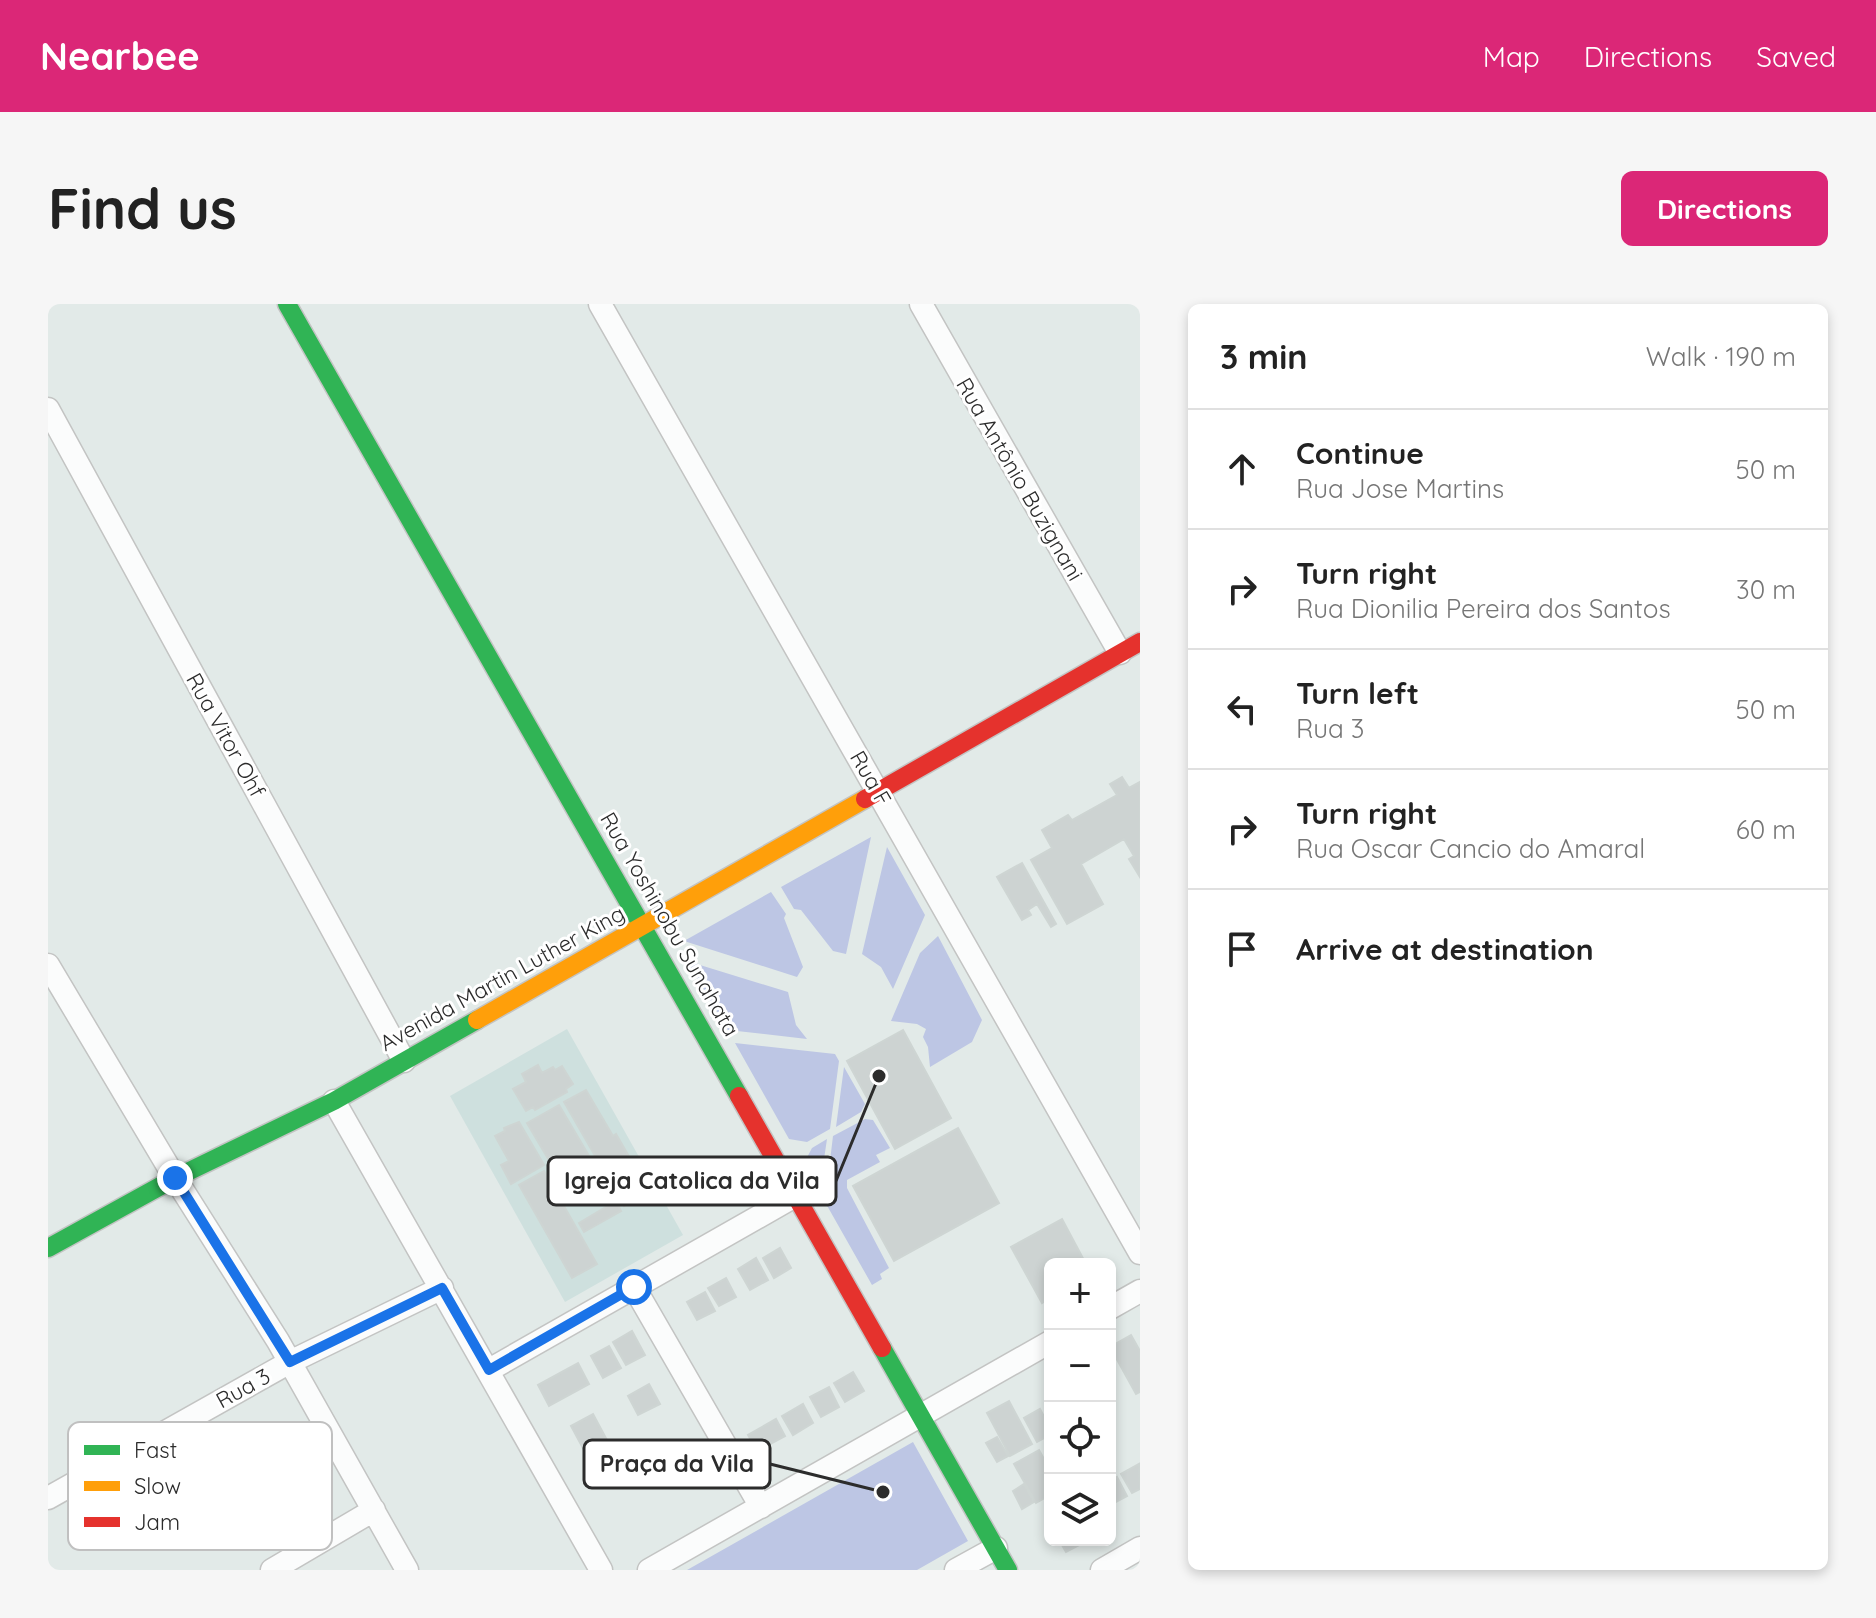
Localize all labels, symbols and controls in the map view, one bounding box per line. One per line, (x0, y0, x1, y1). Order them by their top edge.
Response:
text: Nearbee (40, 32, 200, 80)
text: Map (1483, 39, 1540, 74)
text: Directions (1584, 39, 1712, 74)
text: Saved (1756, 39, 1836, 74)
button: Directions (1621, 171, 1828, 246)
text: Find us (48, 173, 237, 243)
text: 3 min (1220, 335, 1307, 378)
text: Walk · 190 m (1646, 340, 1796, 373)
street label: Rua Antônio Buzignani (950, 372, 1090, 586)
text: Continue (1296, 434, 1424, 472)
icon: ahead (1220, 447, 1264, 491)
text: 50 m (1736, 453, 1796, 486)
text: Rua Jose Martins (1296, 472, 1504, 505)
text: Turn right (1296, 554, 1437, 592)
icon: right (1220, 567, 1264, 611)
text: 30 m (1736, 573, 1796, 606)
text: Rua Dionilia Pereira dos Santos (1296, 592, 1671, 625)
street label: Rua Vitor Ohf (180, 668, 272, 802)
text: Turn left (1296, 674, 1419, 712)
icon: left (1220, 687, 1264, 731)
text: 50 m (1736, 693, 1796, 726)
text: Rua 3 (1296, 712, 1364, 745)
street label: Rua F (844, 746, 898, 810)
text: Turn right (1296, 794, 1437, 832)
street label: Rua Yoshinobu Sunahata (594, 807, 746, 1041)
icon: right (1220, 807, 1264, 851)
text: 60 m (1736, 813, 1796, 846)
text: Rua Oscar Cancio do Amaral (1296, 832, 1645, 865)
street label: Avenida Martin Luther King (375, 899, 629, 1057)
icon: arrive (1220, 927, 1264, 971)
text: Arrive at destination (1296, 930, 1594, 968)
callout: Igreja Catolica da Vila (548, 1157, 836, 1205)
route end (157, 1160, 193, 1196)
text: Igreja Catolica da Vila (564, 1165, 820, 1195)
map controls (1044, 1258, 1116, 1546)
button: + (1044, 1258, 1116, 1330)
route start (616, 1269, 652, 1305)
button: − (1044, 1330, 1116, 1402)
street label: Rua 3 (211, 1362, 275, 1414)
button: locate (1044, 1402, 1116, 1474)
legend (68, 1422, 332, 1550)
text: Fast (134, 1436, 177, 1464)
callout: Praça da Vila (584, 1440, 770, 1488)
text: Praça da Vila (600, 1448, 754, 1478)
text: Slow (134, 1472, 181, 1500)
button: layers (1044, 1474, 1116, 1546)
text: Jam (134, 1508, 180, 1536)

